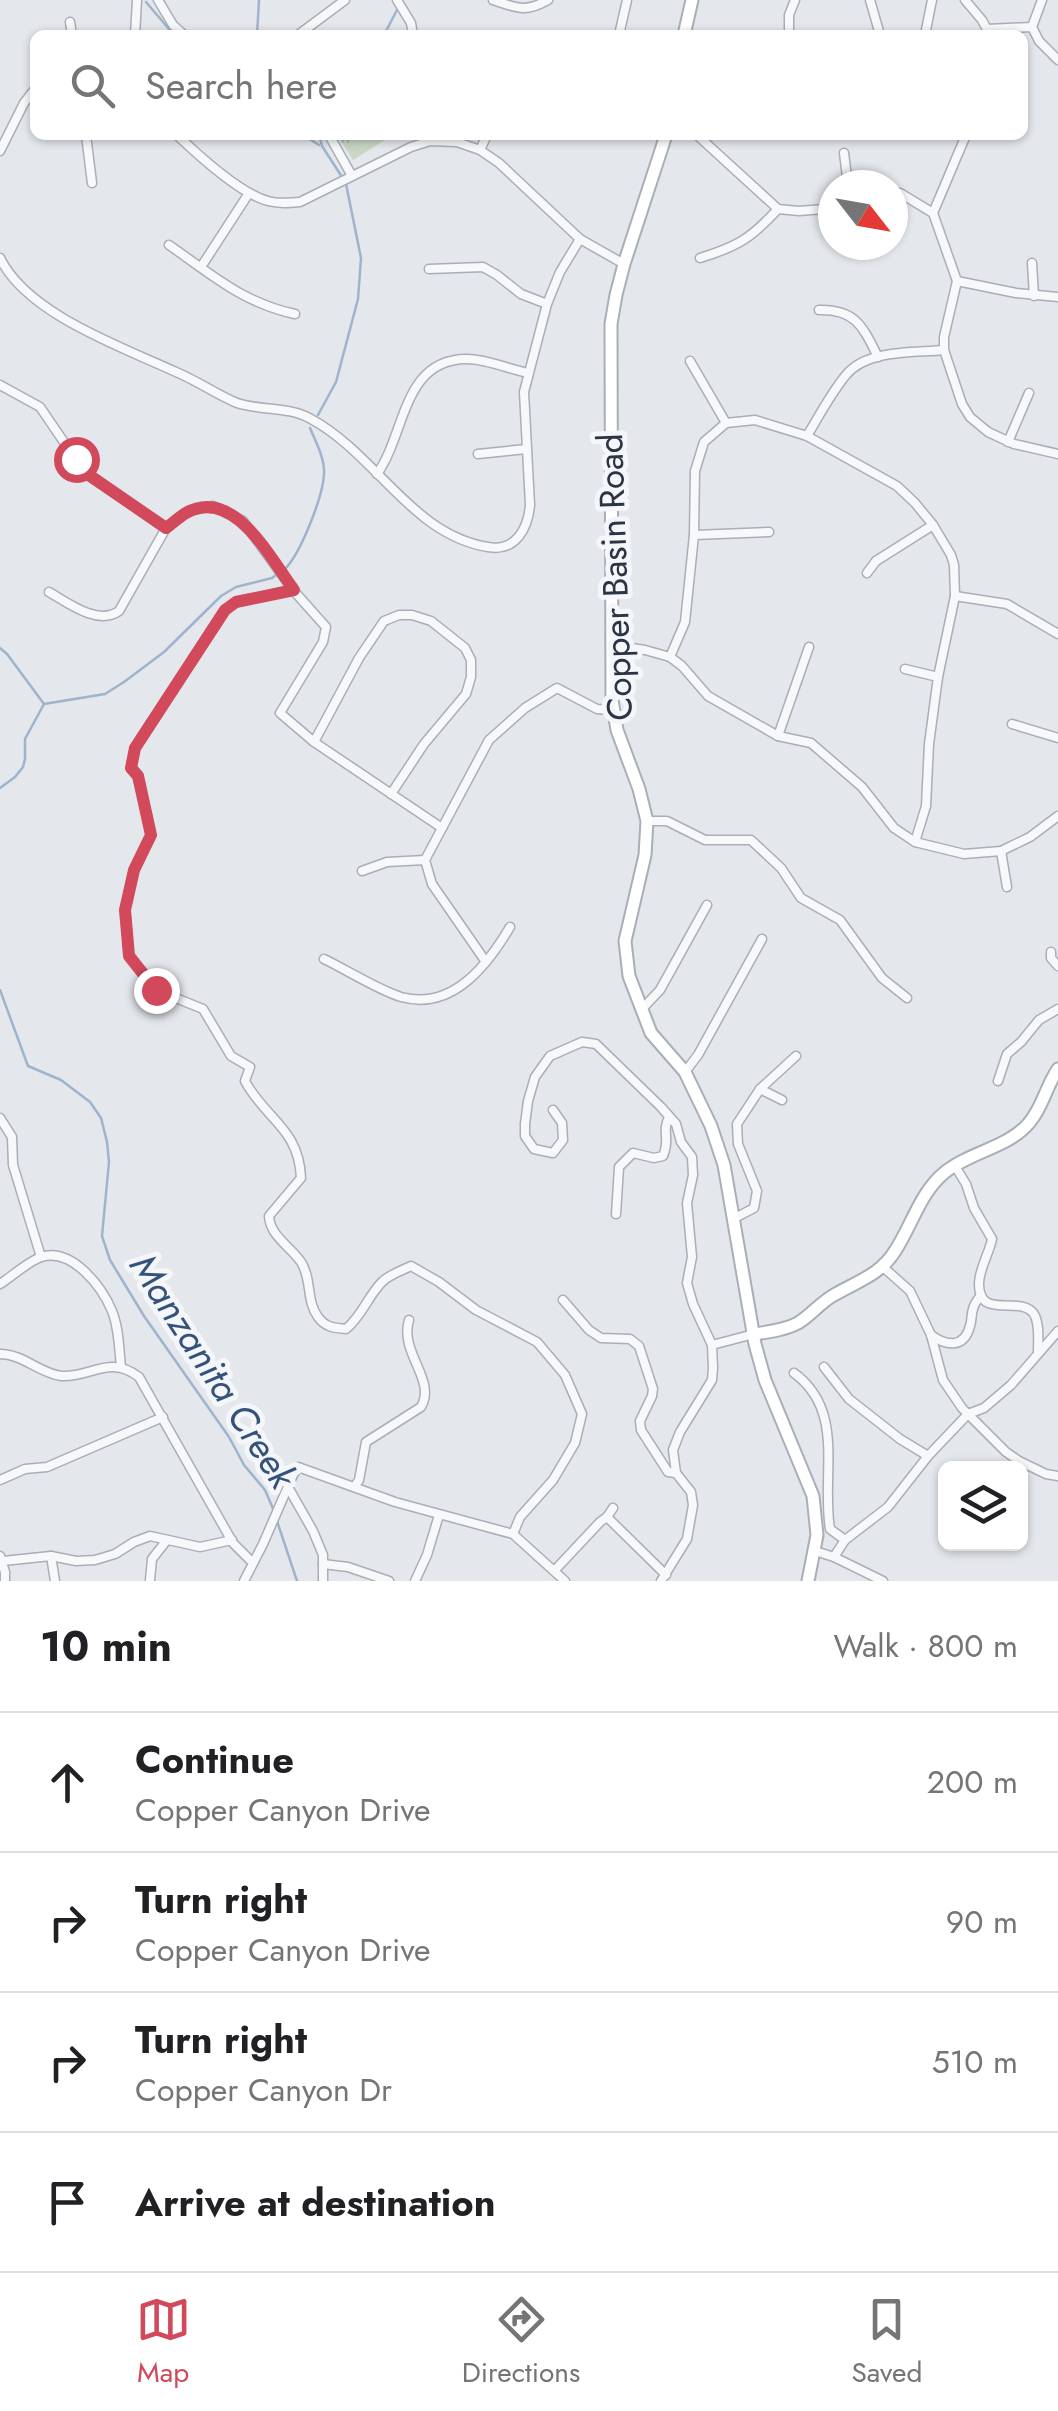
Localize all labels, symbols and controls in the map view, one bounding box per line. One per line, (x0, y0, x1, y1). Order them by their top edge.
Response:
search box (30, 30, 1028, 140)
icon: search (65, 58, 120, 113)
text: Search here (145, 58, 337, 113)
north arrow (818, 170, 908, 260)
street label: Copper Basin Road (585, 432, 645, 722)
route start (54, 437, 100, 483)
route end (134, 968, 180, 1014)
water label: Manzanita Creek (117, 1243, 311, 1500)
map controls (938, 1461, 1028, 1551)
button: layers (938, 1461, 1028, 1551)
text: 10 min (40, 1616, 172, 1677)
text: Walk · 800 m (833, 1623, 1018, 1669)
text: Continue (135, 1732, 294, 1787)
icon: ahead (40, 1755, 95, 1810)
text: 200 m (927, 1759, 1018, 1805)
text: Copper Canyon Drive (135, 1787, 431, 1833)
text: Turn right (135, 1872, 307, 1927)
icon: right (40, 1895, 95, 1950)
text: 90 m (946, 1899, 1018, 1945)
text: Copper Canyon Drive (135, 1927, 431, 1973)
text: Turn right (135, 2012, 307, 2067)
icon: right (40, 2035, 95, 2090)
text: 510 m (932, 2039, 1018, 2085)
text: Copper Canyon Dr (135, 2067, 392, 2113)
icon: arrive (40, 2175, 95, 2230)
text: Arrive at destination (135, 2175, 496, 2230)
tab: Map (136, 2292, 191, 2393)
tab: Directions (462, 2292, 580, 2393)
tab: Saved (851, 2292, 922, 2393)

